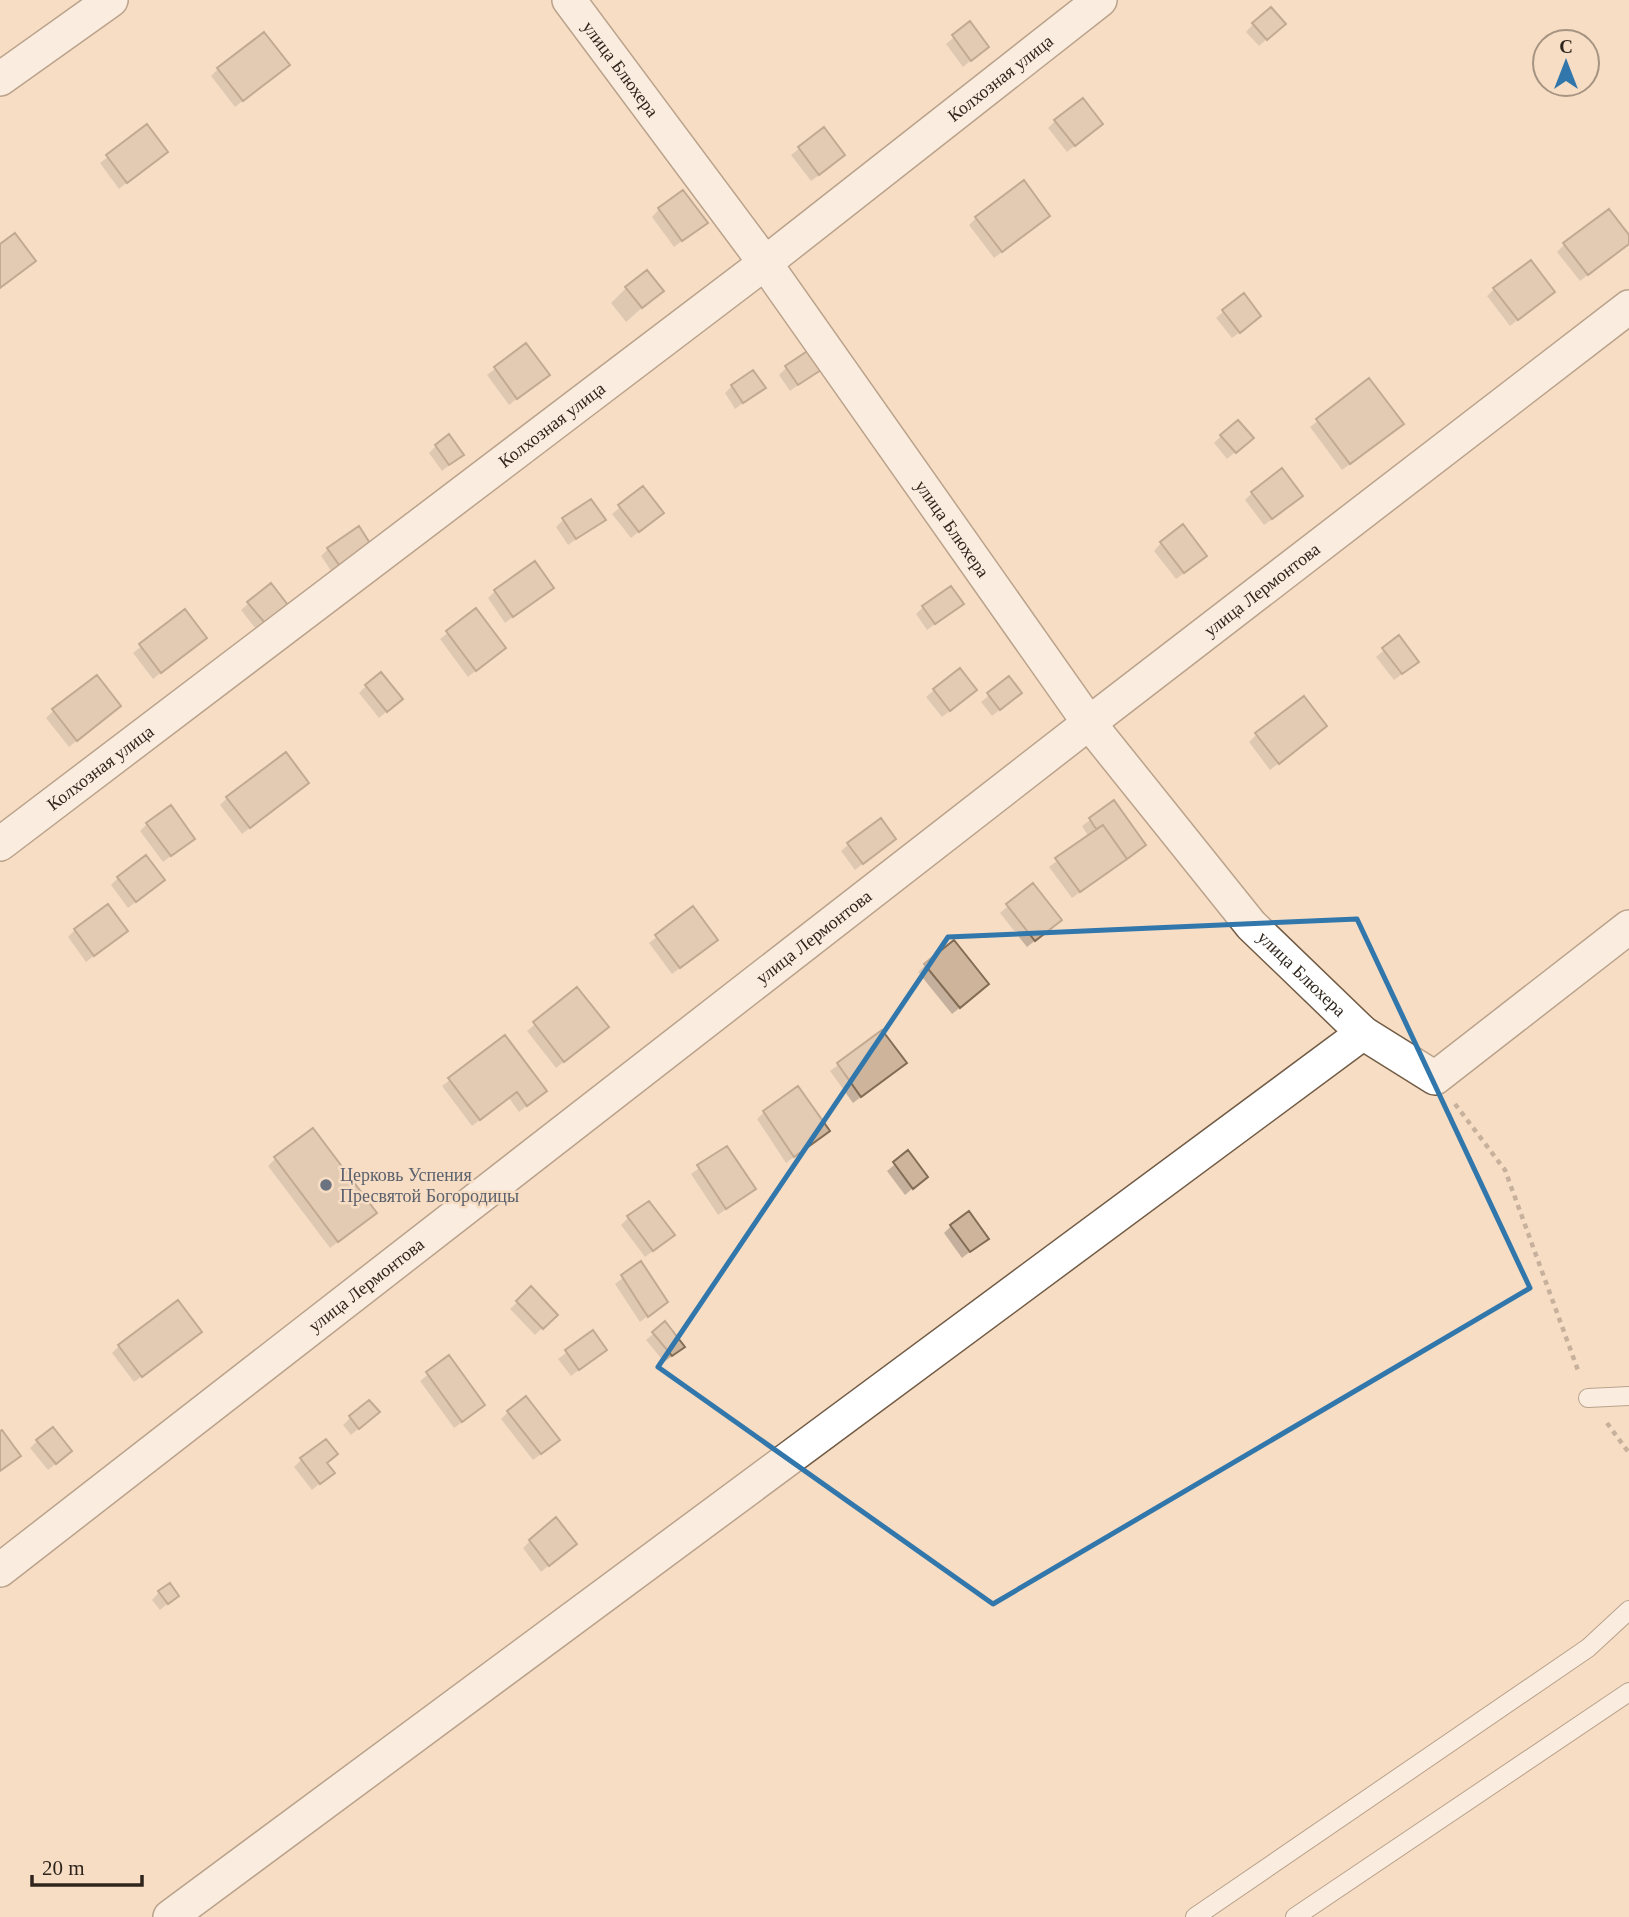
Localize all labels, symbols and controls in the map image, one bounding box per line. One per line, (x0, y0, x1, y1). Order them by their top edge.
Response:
street label: улица Блюхера (578, 17, 663, 121)
north arrow (1531, 28, 1601, 98)
street label: Колхозная улица (944, 31, 1057, 126)
text: С (1559, 36, 1573, 57)
street label: Колхозная улица (495, 378, 609, 472)
street label: улица Блюхера (911, 476, 993, 581)
street label: улица Лермонтова (1200, 539, 1324, 641)
street label: Колхозная улица (43, 721, 157, 815)
street label: улица Лермонтова (752, 886, 876, 988)
street label: улица Блюхера (1254, 927, 1350, 1021)
place label: Церковь Успения Пресвятой Богородицы (340, 1165, 519, 1206)
marker: Церковь Успения Пресвятой Богородицы (318, 1177, 334, 1193)
street label: улица Лермонтова (305, 1234, 428, 1336)
scale bar (32, 1843, 142, 1887)
text: 20 m (42, 1856, 85, 1880)

